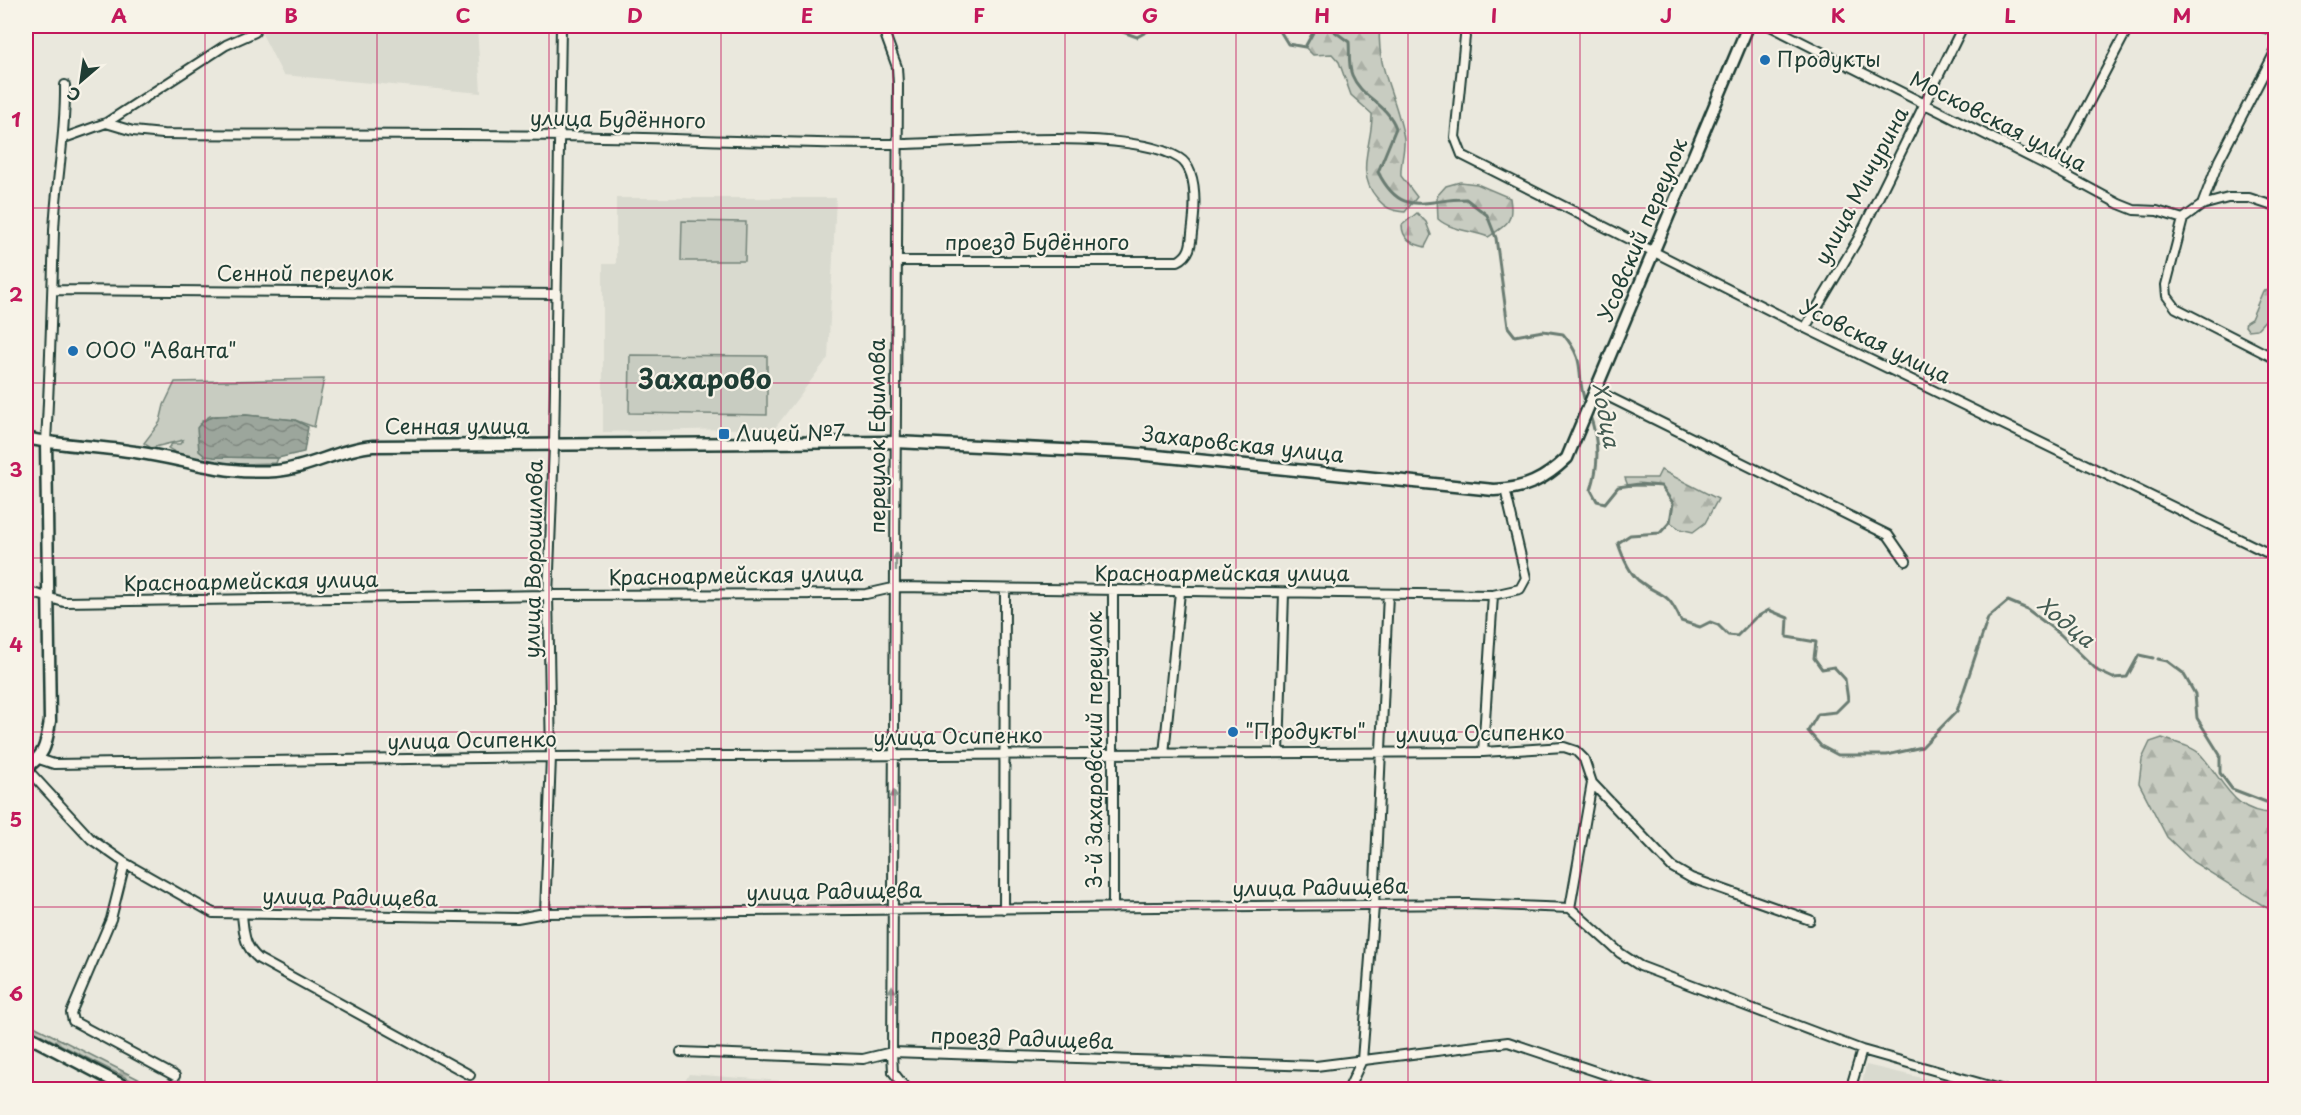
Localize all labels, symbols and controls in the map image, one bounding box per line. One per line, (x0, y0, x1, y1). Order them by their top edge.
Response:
text: A (111, 0, 127, 30)
text: B (284, 0, 298, 30)
text: C (455, 0, 471, 30)
text: D (627, 0, 643, 30)
text: E (801, 0, 813, 30)
text: F (973, 0, 985, 30)
text: G (1142, 0, 1158, 30)
text: H (1314, 0, 1330, 30)
text: I (1491, 0, 1497, 30)
text: J (1660, 0, 1672, 30)
text: K (1831, 0, 1846, 30)
text: L (2004, 0, 2016, 30)
text: M (2173, 0, 2191, 30)
place label: Продукты (1777, 42, 1881, 74)
north arrow (51, 51, 111, 111)
marker: Продукты (1758, 53, 1772, 67)
street label: Московская улица (1905, 62, 2094, 179)
text: С (62, 82, 84, 108)
street label: улица Будённого (530, 100, 706, 136)
street label: улица Мичурина (1805, 100, 1916, 270)
text: 1 (11, 104, 21, 134)
street label: Усовский переулок (1588, 132, 1695, 326)
street label: проезд Будённого (945, 225, 1129, 257)
street label: Сенной переулок (216, 256, 394, 288)
text: 2 (9, 279, 23, 309)
street label: Усовская улица (1795, 290, 1958, 391)
place label: ООО "Аванта" (85, 333, 237, 365)
street label: переулок Ефимова (860, 338, 892, 534)
marker: ООО "Аванта" (66, 344, 80, 358)
district label: Захарово (638, 357, 771, 398)
water label: Ходца (1585, 379, 1630, 451)
street label: Сенная улица (385, 409, 530, 441)
place label: Лицей №7 (736, 416, 845, 448)
street label: Захаровская улица (1141, 417, 1346, 470)
marker: Лицей №7 (717, 427, 731, 441)
text: 3 (9, 454, 23, 484)
street label: улица Ворошилова (514, 459, 550, 659)
one-way arrow (891, 552, 901, 571)
street label: Красноармейская улица (608, 556, 864, 592)
street label: Красноармейская улица (1095, 556, 1350, 588)
street label: Красноармейская улица (123, 562, 379, 598)
water label: Ходца (2031, 587, 2103, 655)
street label: 3-й Захаровский переулок (1077, 610, 1109, 889)
text: 4 (9, 629, 23, 659)
place label: "Продукты" (1245, 714, 1366, 746)
street label: улица Осипенко (1395, 715, 1565, 749)
street label: улица Осипенко (873, 718, 1043, 752)
street label: улица Осипенко (387, 722, 557, 756)
marker: "Продукты" (1226, 725, 1240, 739)
one-way arrow (889, 789, 899, 808)
text: 5 (10, 804, 22, 834)
street label: улица Радищева (1232, 868, 1408, 904)
street label: улица Радищева (746, 872, 922, 908)
street label: улица Радищева (262, 878, 438, 914)
text: 6 (9, 978, 23, 1008)
one-way arrow (888, 984, 897, 1003)
street label: проезд Радищева (930, 1018, 1114, 1056)

